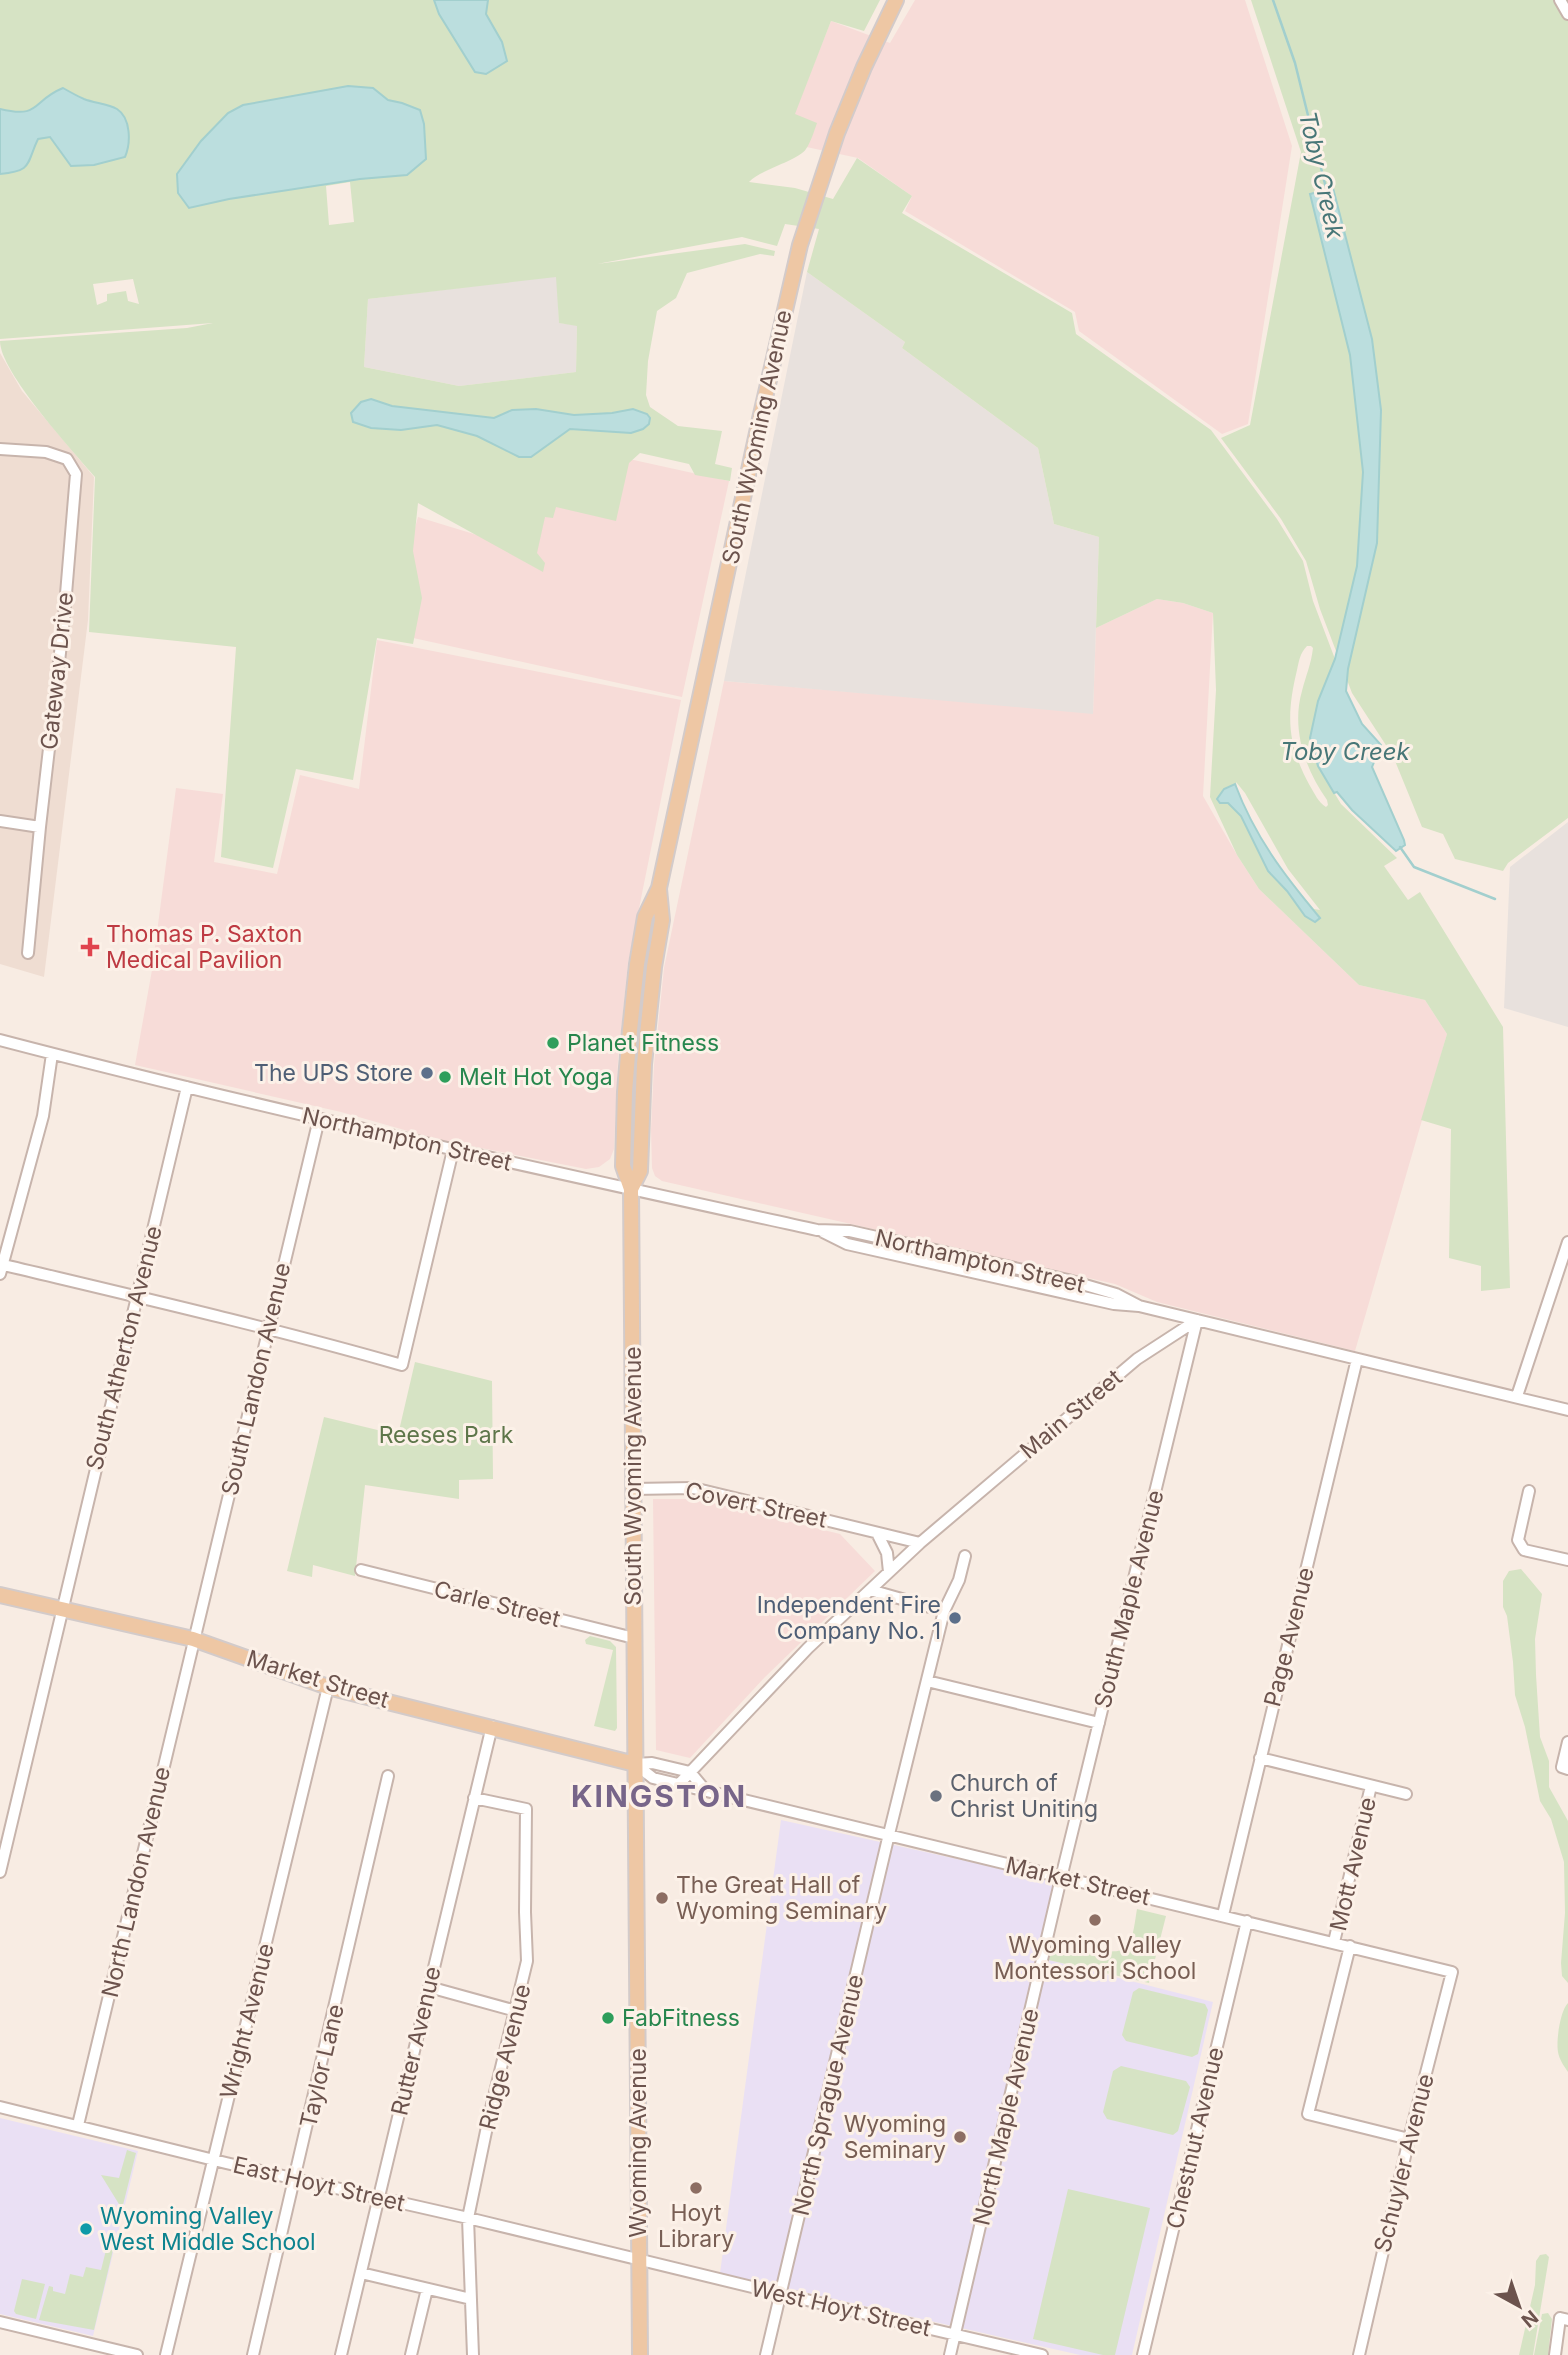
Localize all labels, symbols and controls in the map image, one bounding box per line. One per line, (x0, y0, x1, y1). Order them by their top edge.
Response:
water label: Toby Creek (1293, 109, 1350, 242)
street label: South Wyoming Avenue (716, 307, 798, 567)
street label: Gateway Drive (35, 591, 79, 751)
water label: Toby Creek (1280, 737, 1411, 766)
place label: Thomas P. Saxton Medical Pavilion (106, 920, 302, 974)
marker: Thomas P. Saxton Medical Pavilion (80, 937, 100, 957)
place label: Planet Fitness (567, 1029, 719, 1057)
marker: Planet Fitness (545, 1035, 561, 1051)
place label: The UPS Store (254, 1059, 413, 1087)
place label: Melt Hot Yoga (459, 1063, 613, 1091)
marker: The UPS Store (419, 1065, 435, 1081)
marker: Melt Hot Yoga (437, 1069, 453, 1085)
street label: Northampton Street (299, 1101, 515, 1177)
street label: South Atherton Avenue (80, 1223, 168, 1473)
street label: Northampton Street (872, 1223, 1088, 1299)
street label: South Landon Avenue (216, 1260, 296, 1498)
street label: South Wyoming Avenue (619, 1346, 647, 1606)
street label: Main Street (1014, 1363, 1128, 1465)
park label: Reeses Park (379, 1421, 514, 1449)
street label: Covert Street (683, 1476, 830, 1534)
street label: South Maple Avenue (1088, 1487, 1170, 1711)
street label: Page Avenue (1258, 1565, 1320, 1709)
street label: Carle Street (431, 1575, 563, 1633)
place label: Independent Fire Company No. 1 (757, 1591, 941, 1645)
marker: Independent Fire Company No. 1 (947, 1610, 963, 1626)
street label: Market Street (244, 1644, 393, 1714)
street label: North Landon Avenue (96, 1764, 176, 2000)
place label: Church of Christ Uniting (950, 1769, 1098, 1823)
district label: KINGSTON (571, 1778, 747, 1814)
marker: Church of Christ Uniting (928, 1788, 944, 1804)
street label: Mott Avenue (1324, 1794, 1382, 1934)
street label: Market Street (1003, 1851, 1153, 1911)
place label: The Great Hall of Wyoming Seminary (676, 1871, 887, 1925)
marker: The Great Hall of Wyoming Seminary (654, 1890, 670, 1906)
marker: Wyoming Valley Montessori School (1087, 1912, 1103, 1928)
place label: Wyoming Valley Montessori School (994, 1931, 1196, 1985)
street label: Wright Avenue (214, 1940, 280, 2102)
street label: Rutter Avenue (385, 1964, 447, 2118)
street label: North Sprague Avenue (787, 1972, 869, 2218)
street label: Ridge Avenue (473, 1981, 537, 2133)
street label: Taylor Lane (294, 2001, 350, 2131)
place label: FabFitness (622, 2004, 740, 2032)
street label: North Maple Avenue (967, 2006, 1045, 2228)
marker: FabFitness (600, 2010, 616, 2026)
street label: Chestnut Avenue (1160, 2045, 1230, 2231)
street label: Wyoming Avenue (624, 2048, 652, 2238)
street label: Schuyler Avenue (1368, 2071, 1440, 2255)
place label: Wyoming Seminary (844, 2110, 946, 2164)
marker: Wyoming Seminary (952, 2129, 968, 2145)
street label: East Hoyt Street (230, 2151, 408, 2217)
marker: Hoyt Library (688, 2180, 704, 2196)
place label: Hoyt Library (658, 2199, 734, 2253)
place label: Wyoming Valley West Middle School (100, 2202, 316, 2256)
marker: Wyoming Valley West Middle School (78, 2221, 94, 2237)
north arrow (1484, 2271, 1554, 2341)
street label: West Hoyt Street (748, 2274, 934, 2342)
text: N (1517, 2305, 1543, 2332)

